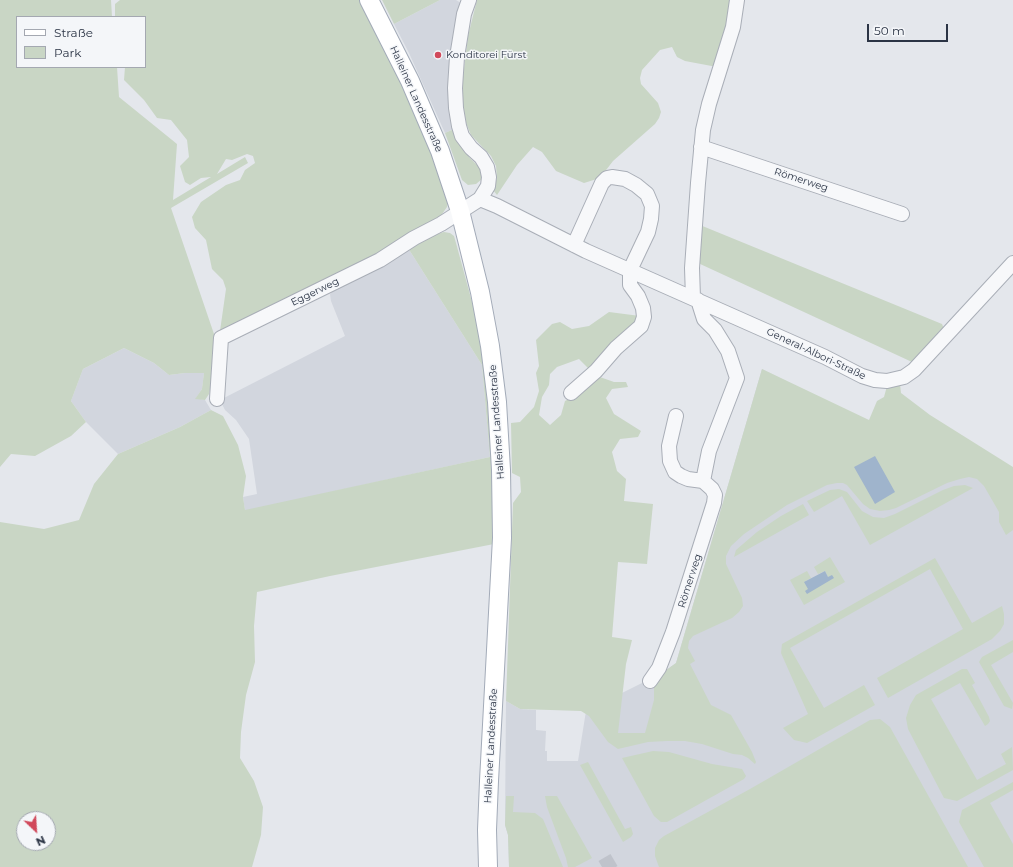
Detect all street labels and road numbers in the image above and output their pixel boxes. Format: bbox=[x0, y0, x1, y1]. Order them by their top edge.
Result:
street label: Halleiner Landesstraße bbox=[387, 44, 445, 154]
street label: Römerweg bbox=[773, 166, 829, 194]
street label: Eggerweg bbox=[289, 275, 341, 309]
street label: General-Albori-Straße bbox=[765, 326, 867, 382]
street label: Halleiner Landesstraße bbox=[487, 364, 507, 480]
street label: Römerweg bbox=[676, 553, 704, 609]
street label: Halleiner Landesstraße bbox=[482, 688, 500, 804]

